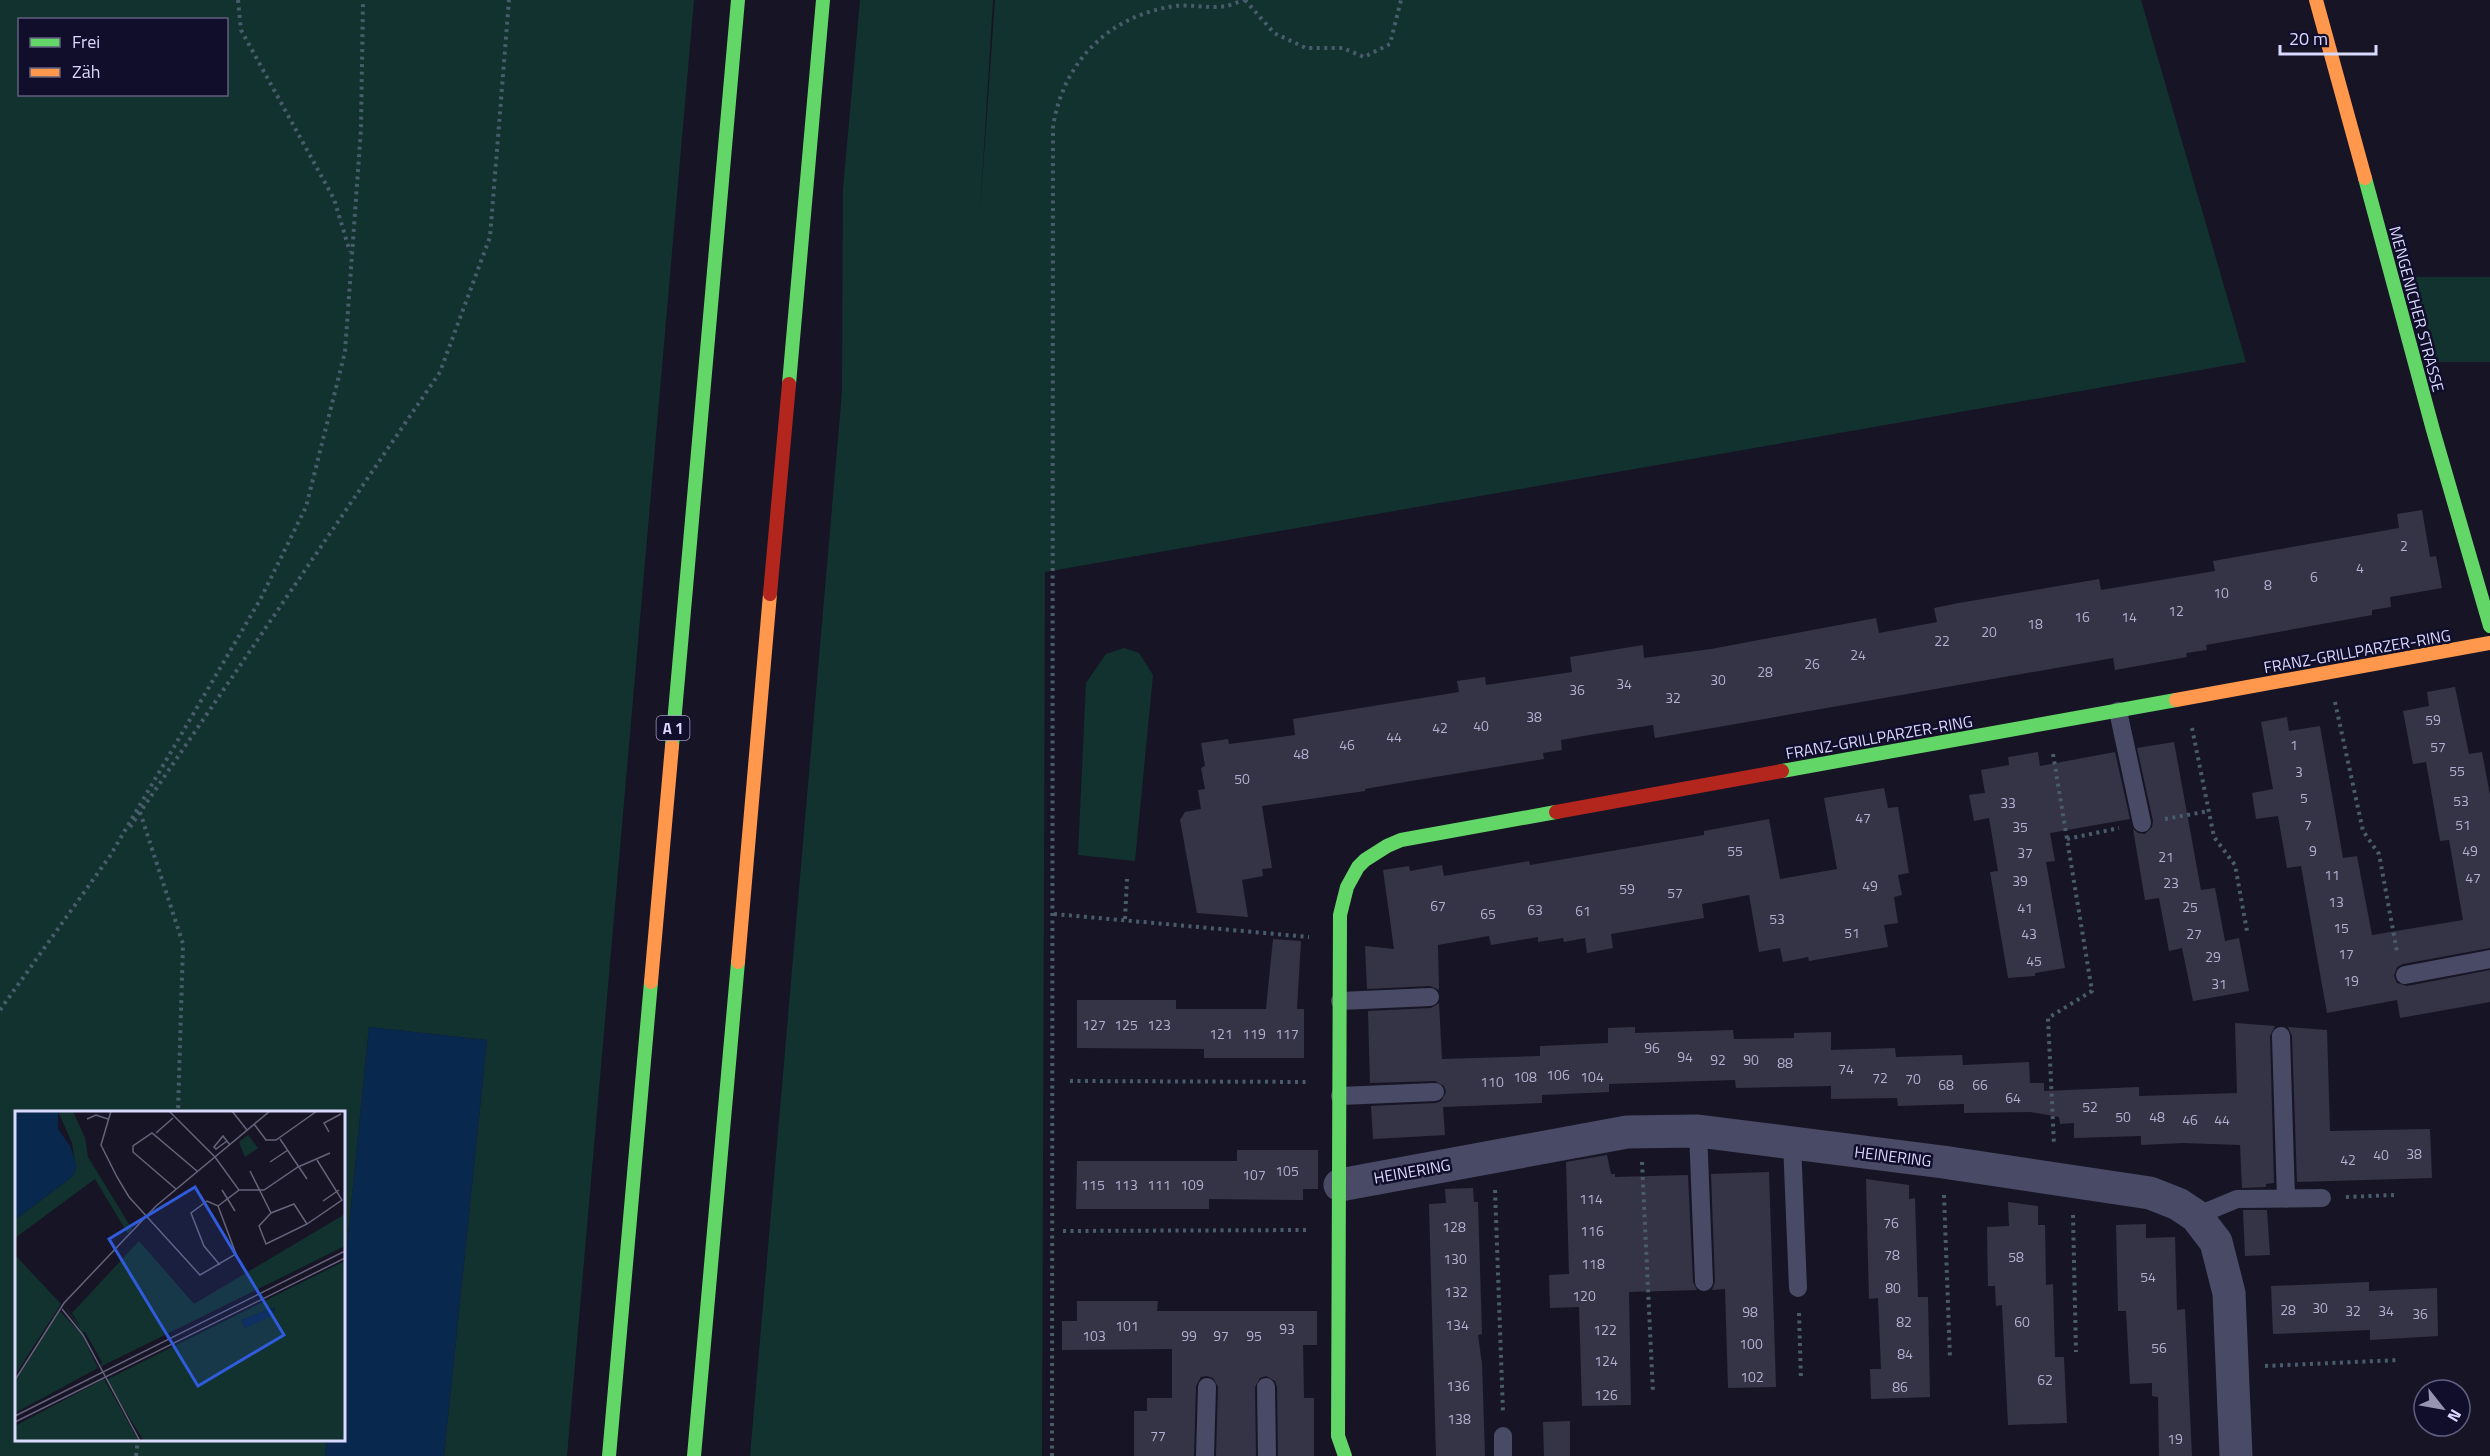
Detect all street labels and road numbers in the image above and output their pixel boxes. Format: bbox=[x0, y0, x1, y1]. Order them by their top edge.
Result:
street label: MENGENICHER STRASSE bbox=[2383, 223, 2451, 395]
street label: FRANZ-GRILLPARZER-RING bbox=[2262, 623, 2452, 679]
street label: FRANZ-GRILLPARZER-RING bbox=[1784, 709, 1974, 765]
road number: A 1 bbox=[656, 716, 690, 740]
street label: HEINERING bbox=[1853, 1139, 1933, 1173]
street label: HEINERING bbox=[1372, 1152, 1452, 1190]

